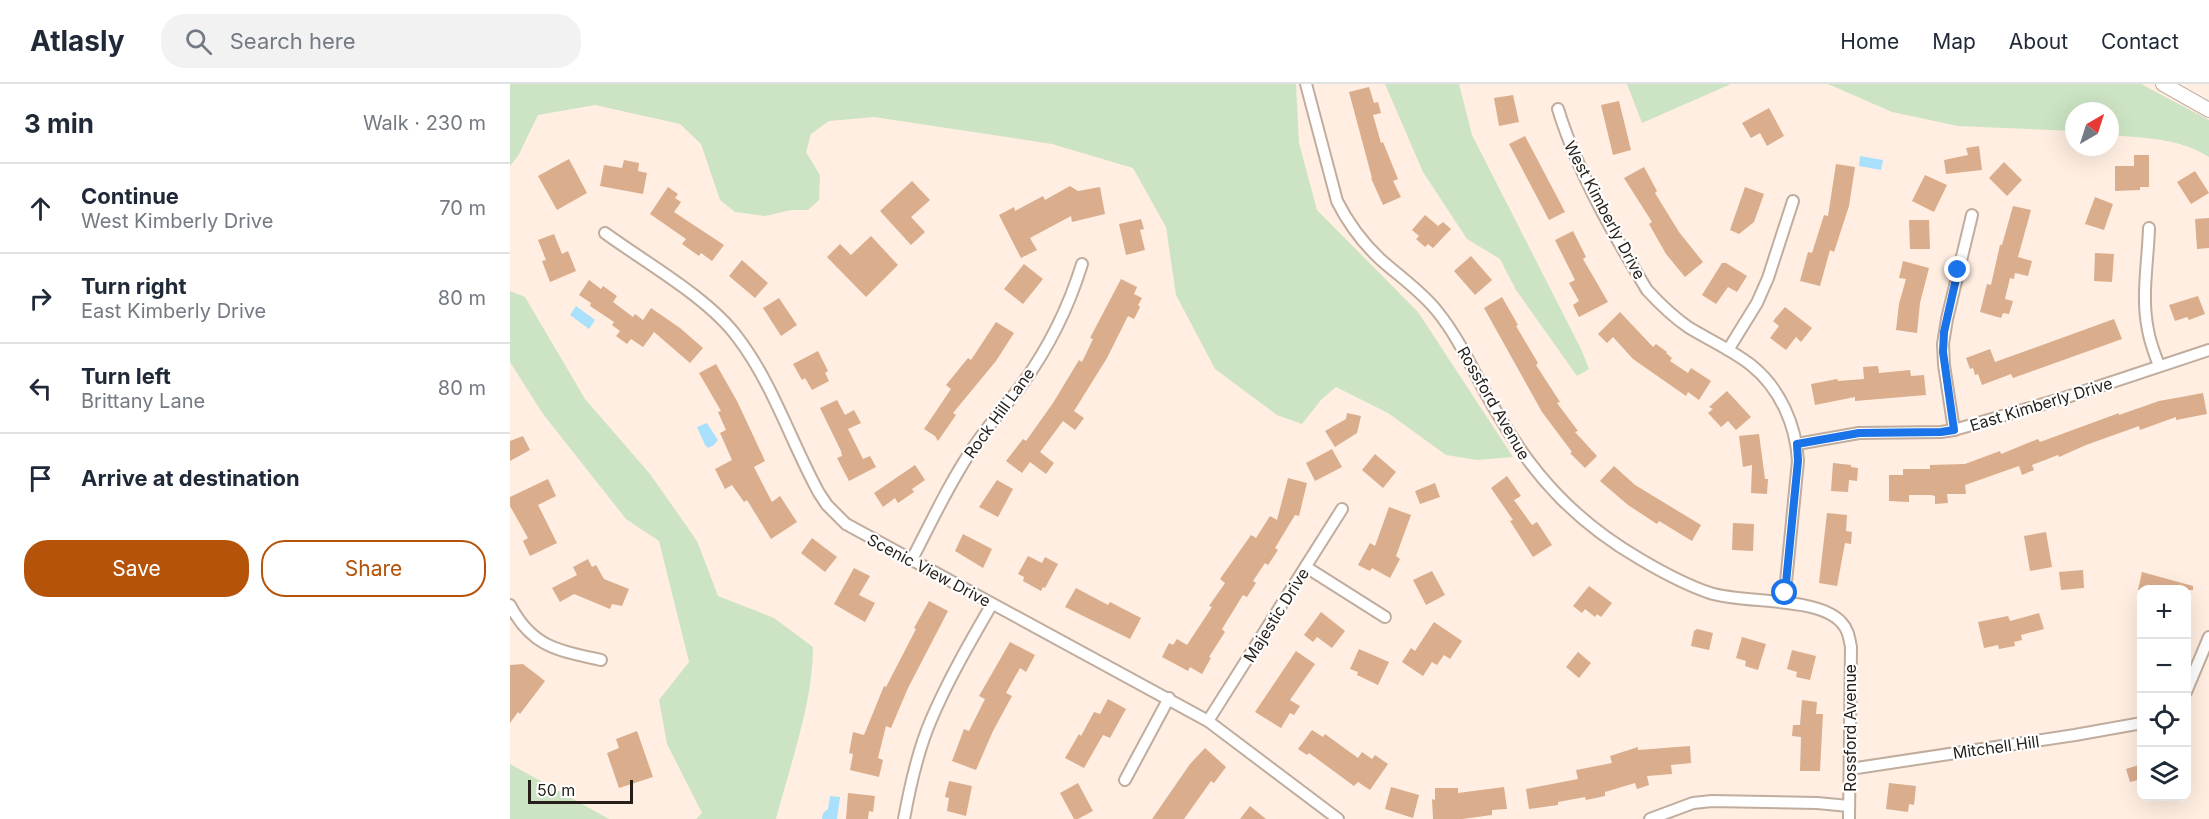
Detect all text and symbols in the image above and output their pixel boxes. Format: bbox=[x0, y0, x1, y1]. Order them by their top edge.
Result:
search box bbox=[161, 14, 581, 68]
text: Atlasly bbox=[30, 24, 125, 58]
icon: search bbox=[182, 25, 215, 58]
text: Search here bbox=[230, 28, 356, 54]
text: Home bbox=[1840, 29, 1899, 54]
text: Map bbox=[1932, 29, 1976, 54]
text: About bbox=[2009, 29, 2068, 54]
text: Contact bbox=[2101, 29, 2179, 54]
north arrow bbox=[2065, 102, 2119, 156]
text: 3 min bbox=[24, 108, 94, 139]
text: Walk · 230 m bbox=[363, 111, 486, 135]
street label: West Kimberly Drive bbox=[1560, 137, 1650, 283]
text: Continue bbox=[81, 183, 179, 209]
icon: ahead bbox=[24, 192, 57, 225]
text: 70 m bbox=[439, 196, 486, 220]
text: West Kimberly Drive bbox=[81, 209, 273, 233]
route end bbox=[1944, 256, 1970, 282]
text: Turn right bbox=[81, 273, 187, 299]
icon: right bbox=[24, 282, 57, 315]
text: 80 m bbox=[438, 286, 486, 310]
text: East Kimberly Drive bbox=[81, 299, 266, 323]
street label: Rossford Avenue bbox=[1453, 343, 1535, 463]
text: Turn left bbox=[81, 363, 171, 389]
street label: Rock Hill Lane bbox=[959, 364, 1039, 462]
icon: left bbox=[24, 372, 57, 405]
street label: East Kimberly Drive bbox=[1967, 373, 2115, 435]
text: 80 m bbox=[438, 376, 486, 400]
text: Brittany Lane bbox=[81, 389, 205, 413]
icon: arrive bbox=[24, 462, 57, 495]
text: Arrive at destination bbox=[81, 465, 300, 491]
street label: Scenic View Drive bbox=[864, 529, 994, 611]
button: Save bbox=[24, 540, 249, 597]
button: Share bbox=[261, 540, 486, 597]
street label: Majestic Drive bbox=[1239, 564, 1313, 666]
route start bbox=[1771, 579, 1797, 605]
map controls bbox=[2137, 585, 2191, 801]
button: + bbox=[2137, 585, 2191, 639]
button: − bbox=[2137, 639, 2191, 693]
street label: Rossford Avenue bbox=[1840, 664, 1860, 792]
button: locate bbox=[2137, 693, 2191, 747]
street label: Mitchell Hill bbox=[1951, 731, 2041, 763]
button: layers bbox=[2137, 747, 2191, 801]
scale bar bbox=[528, 777, 633, 804]
text: 50 m bbox=[537, 780, 575, 800]

